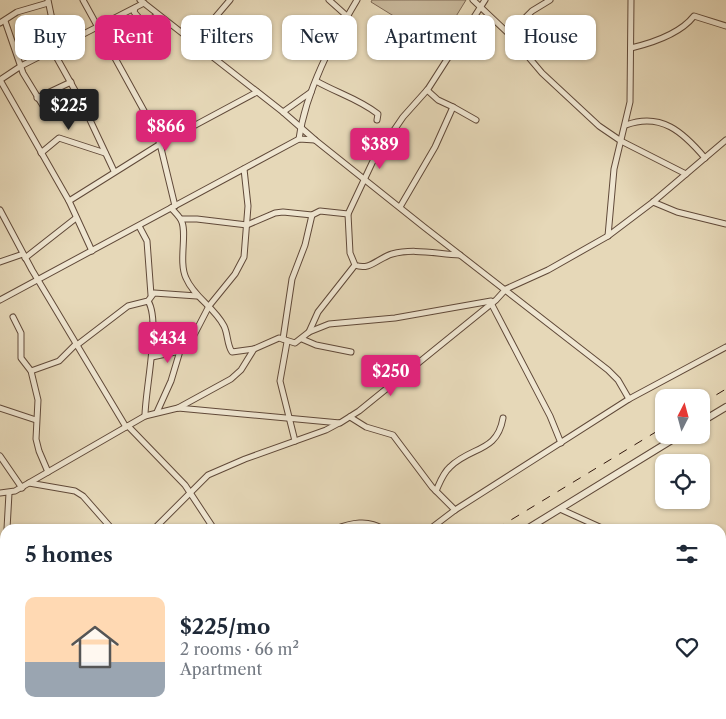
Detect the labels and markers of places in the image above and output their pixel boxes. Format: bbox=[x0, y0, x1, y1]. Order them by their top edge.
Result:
pin: $225 bbox=[39, 88, 99, 131]
pin: $866 bbox=[136, 110, 196, 152]
pin: $389 bbox=[350, 128, 410, 170]
pin: $434 bbox=[138, 322, 198, 364]
pin: $250 bbox=[361, 354, 421, 397]

